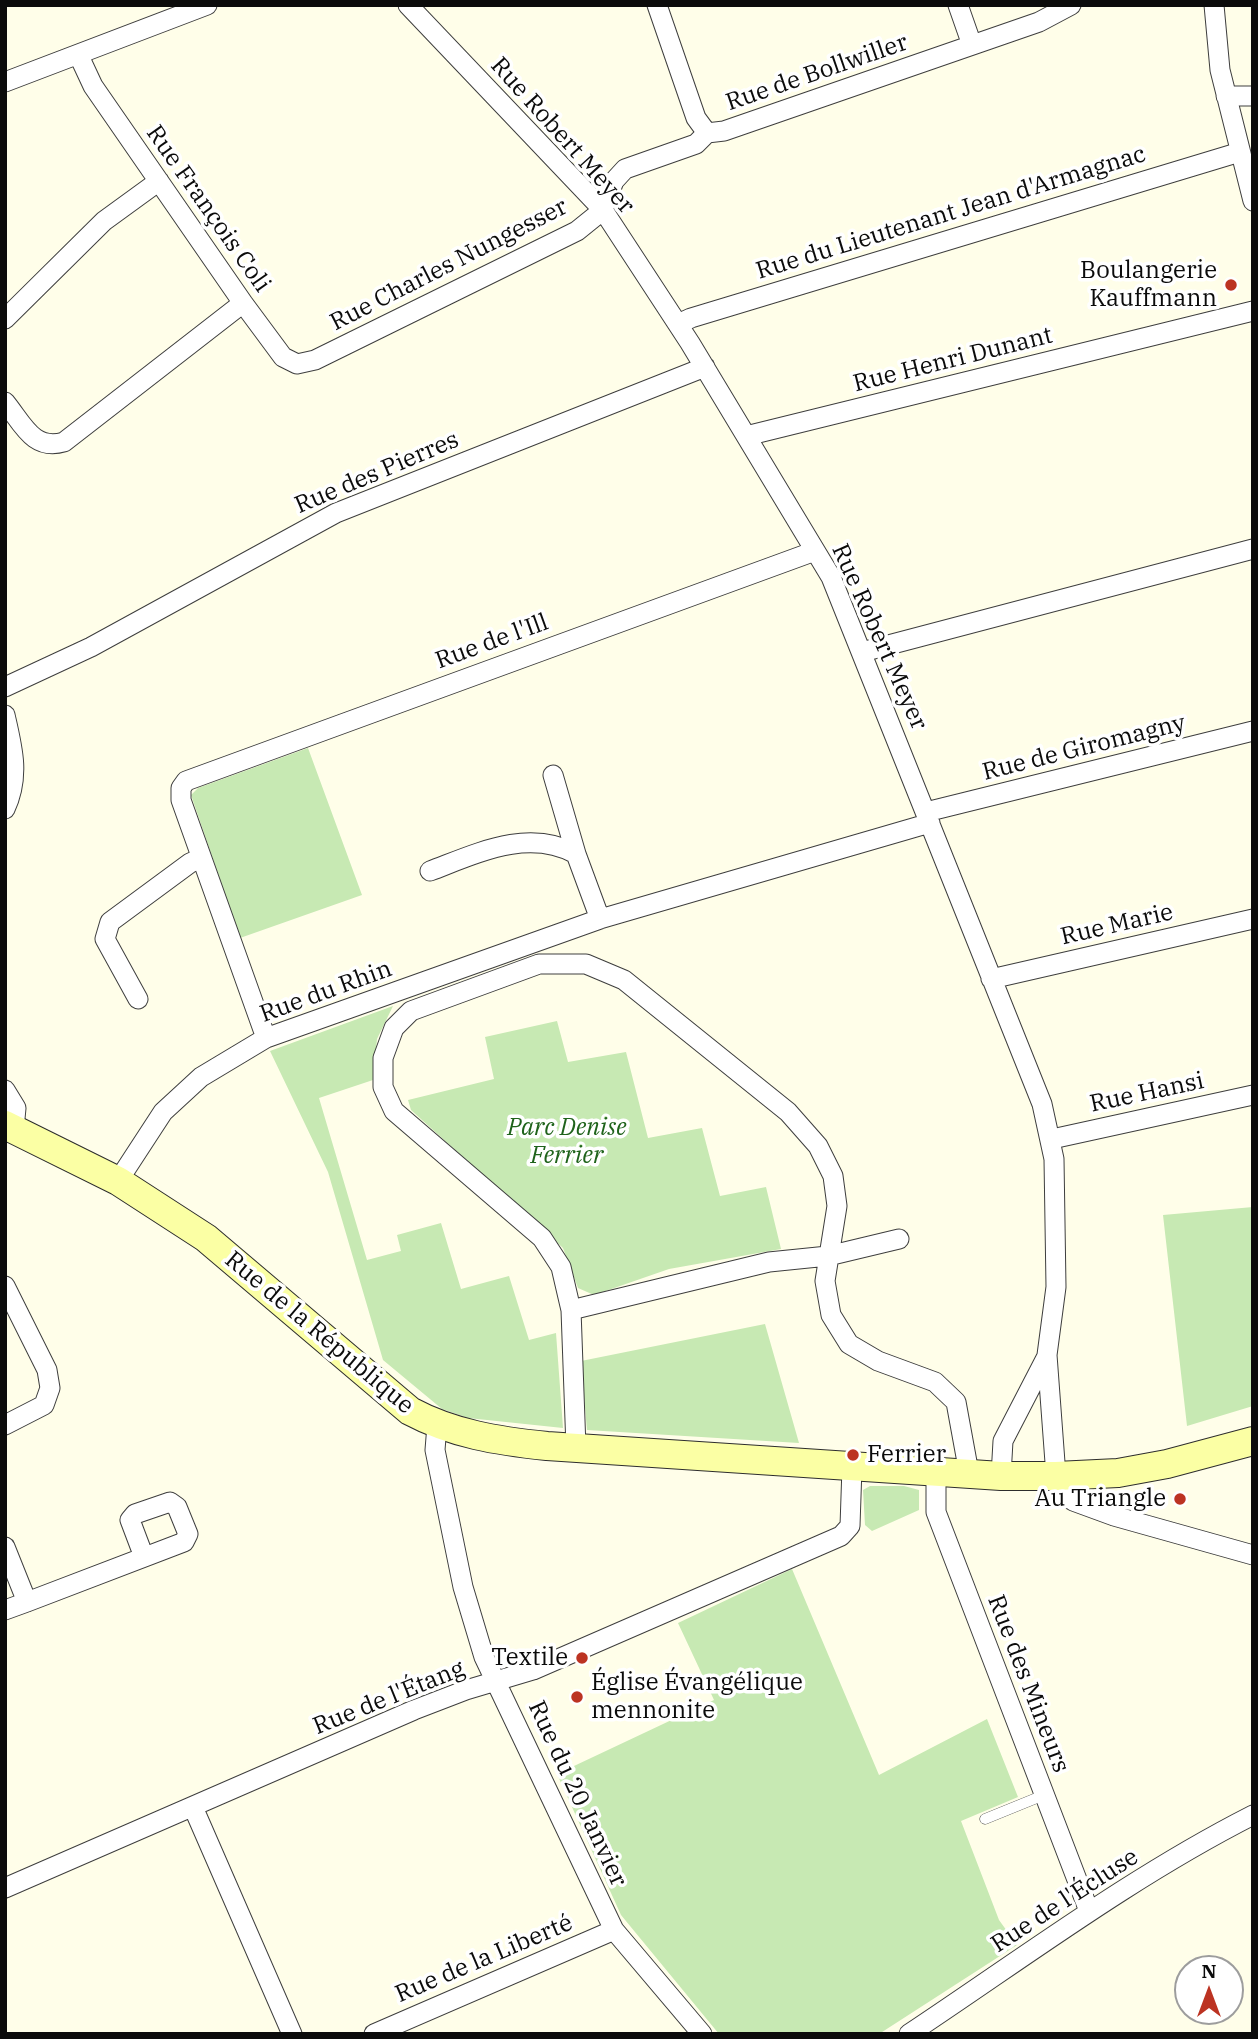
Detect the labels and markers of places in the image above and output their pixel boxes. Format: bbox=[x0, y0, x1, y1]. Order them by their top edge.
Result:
place label: Boulangerie Kauffmann bbox=[1080, 257, 1217, 313]
marker: Boulangerie Kauffmann bbox=[1223, 277, 1239, 293]
place label: Ferrier bbox=[867, 1441, 946, 1469]
marker: Ferrier bbox=[845, 1447, 861, 1463]
place label: Au Triangle bbox=[1035, 1485, 1166, 1513]
marker: Au Triangle bbox=[1172, 1491, 1188, 1507]
place label: Textile bbox=[491, 1644, 568, 1672]
marker: Textile bbox=[574, 1650, 590, 1666]
place label: Église Évangélique mennonite bbox=[591, 1669, 803, 1725]
marker: Église Évangélique mennonite bbox=[569, 1689, 585, 1705]

